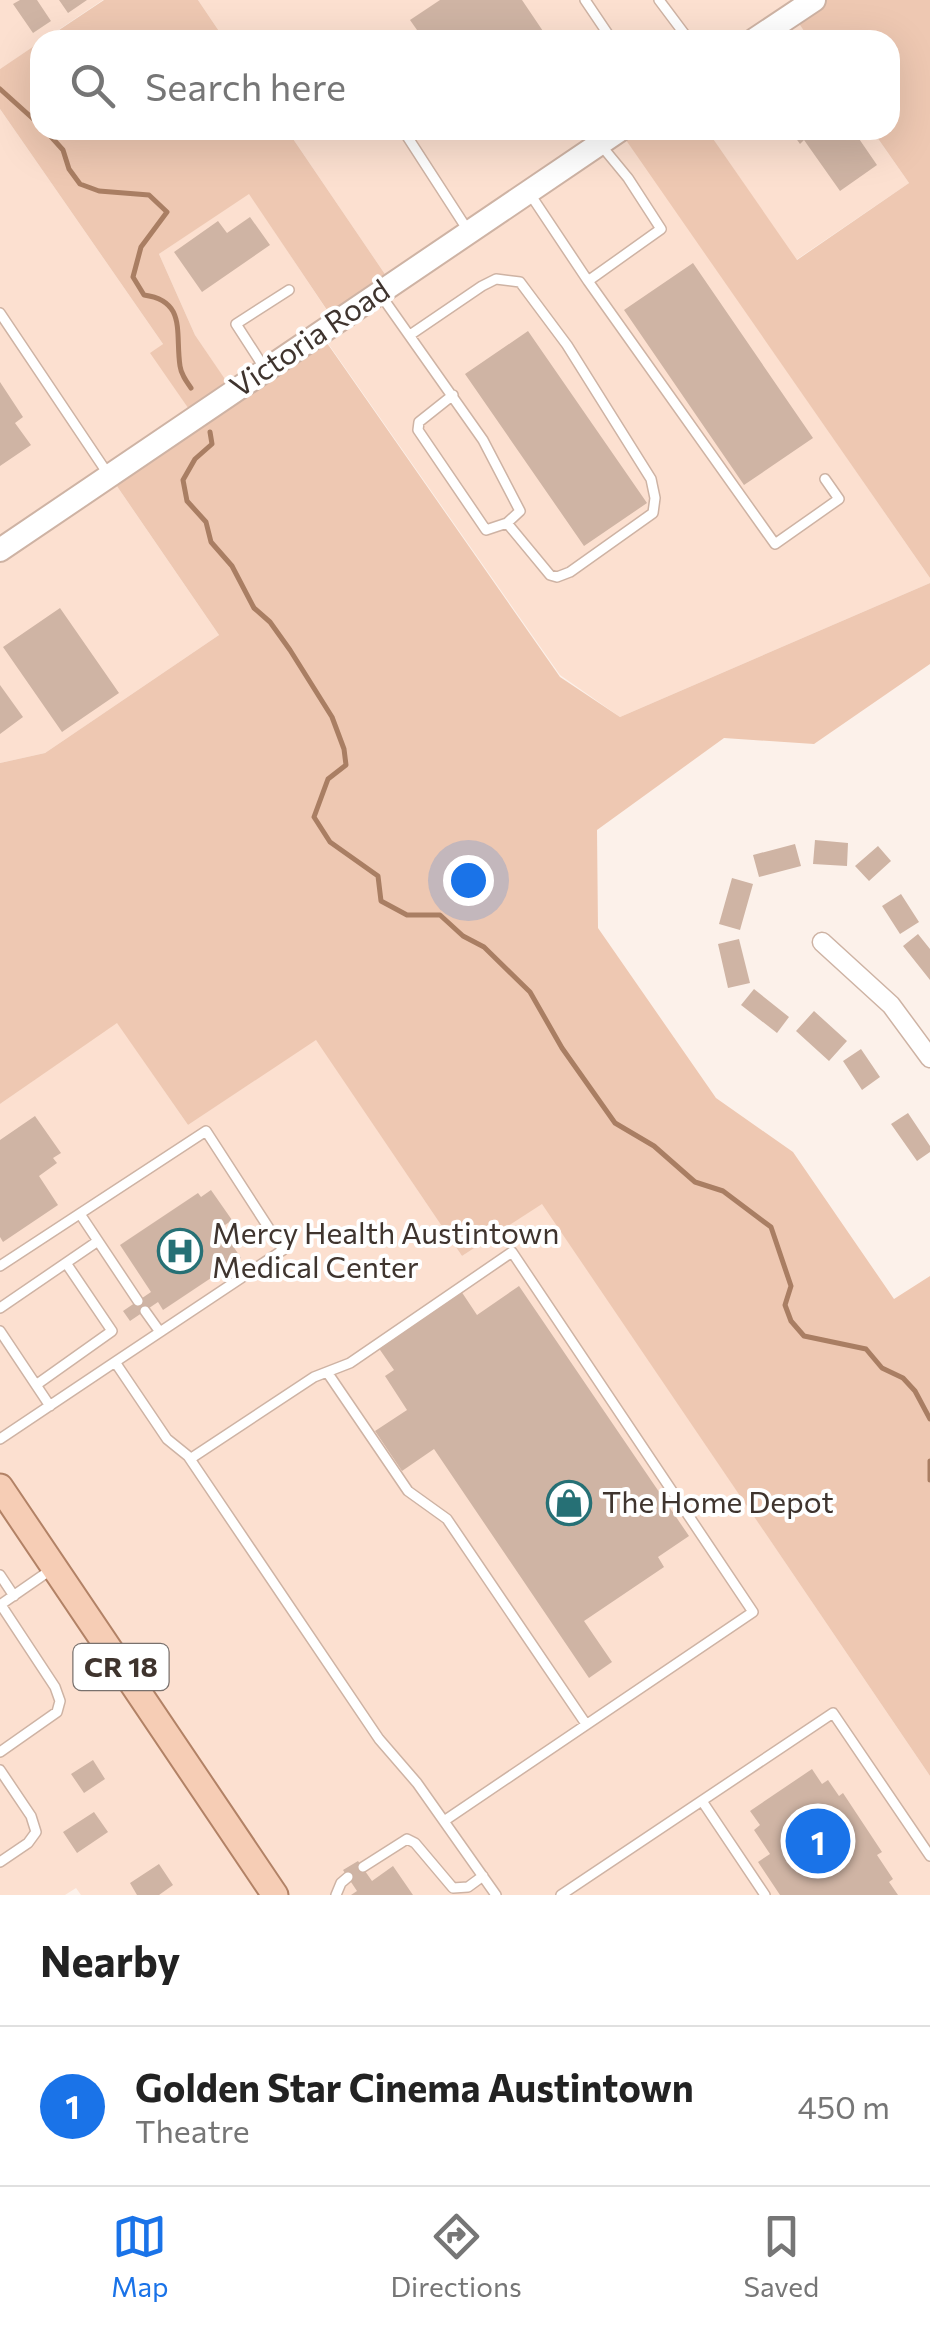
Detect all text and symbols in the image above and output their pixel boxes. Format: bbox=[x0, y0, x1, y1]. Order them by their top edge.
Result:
search box bbox=[30, 30, 900, 140]
icon: search bbox=[65, 58, 120, 113]
text: Search here bbox=[145, 62, 346, 109]
street label: Victoria Road bbox=[222, 270, 395, 404]
your location bbox=[443, 855, 494, 906]
place label: Mercy Health Austintown Medical Center bbox=[212, 1213, 560, 1284]
hospital icon: Mercy Health Austintown Medical Center bbox=[157, 1228, 203, 1274]
shop icon: The Home Depot bbox=[546, 1480, 592, 1526]
place label: The Home Depot bbox=[602, 1482, 834, 1519]
road number: CR 18 bbox=[74, 1644, 168, 1690]
pin: 1 bbox=[786, 1804, 850, 1878]
text: Nearby bbox=[40, 1934, 180, 1986]
text: Golden Star Cinema Austintown bbox=[135, 2063, 694, 2110]
text: 1 bbox=[65, 2086, 80, 2126]
text: 450 m bbox=[797, 2086, 890, 2126]
text: Theatre bbox=[135, 2110, 250, 2150]
tab: Map bbox=[111, 2209, 169, 2303]
tab: Directions bbox=[390, 2209, 522, 2303]
tab: Saved bbox=[744, 2209, 819, 2303]

